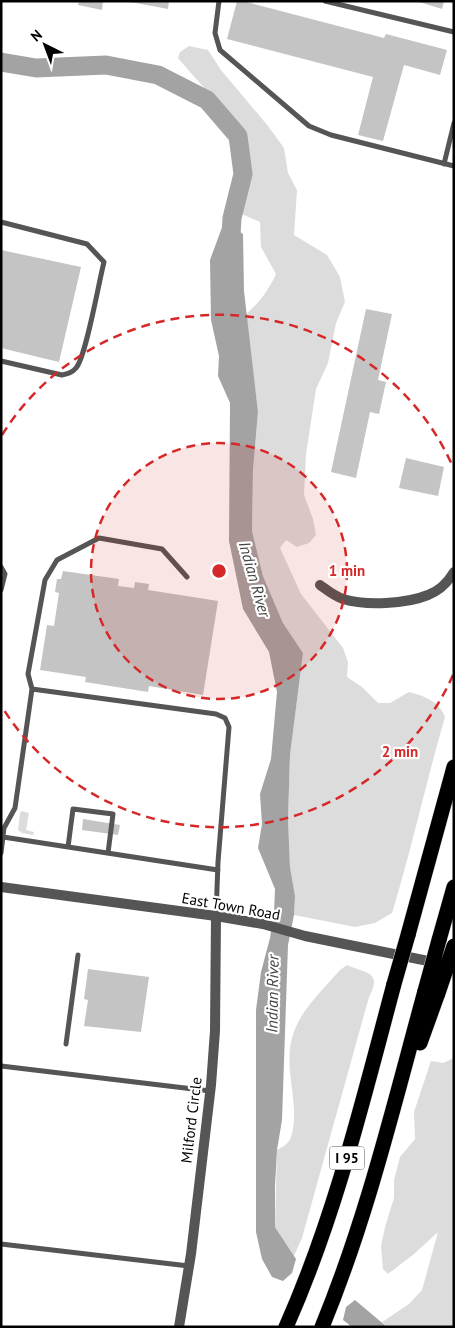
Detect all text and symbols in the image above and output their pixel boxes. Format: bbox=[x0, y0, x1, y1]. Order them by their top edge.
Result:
north arrow bbox=[20, 20, 70, 70]
text: N bbox=[27, 26, 46, 45]
water label: Indian River bbox=[235, 539, 276, 621]
text: 1 min bbox=[329, 561, 365, 580]
centre of rings bbox=[210, 562, 228, 580]
text: 2 min bbox=[382, 742, 418, 761]
street label: East Town Road bbox=[180, 888, 282, 924]
water label: Indian River bbox=[261, 953, 283, 1033]
street label: Milford Circle bbox=[176, 1076, 206, 1164]
road number: I 95 bbox=[330, 1146, 364, 1170]

